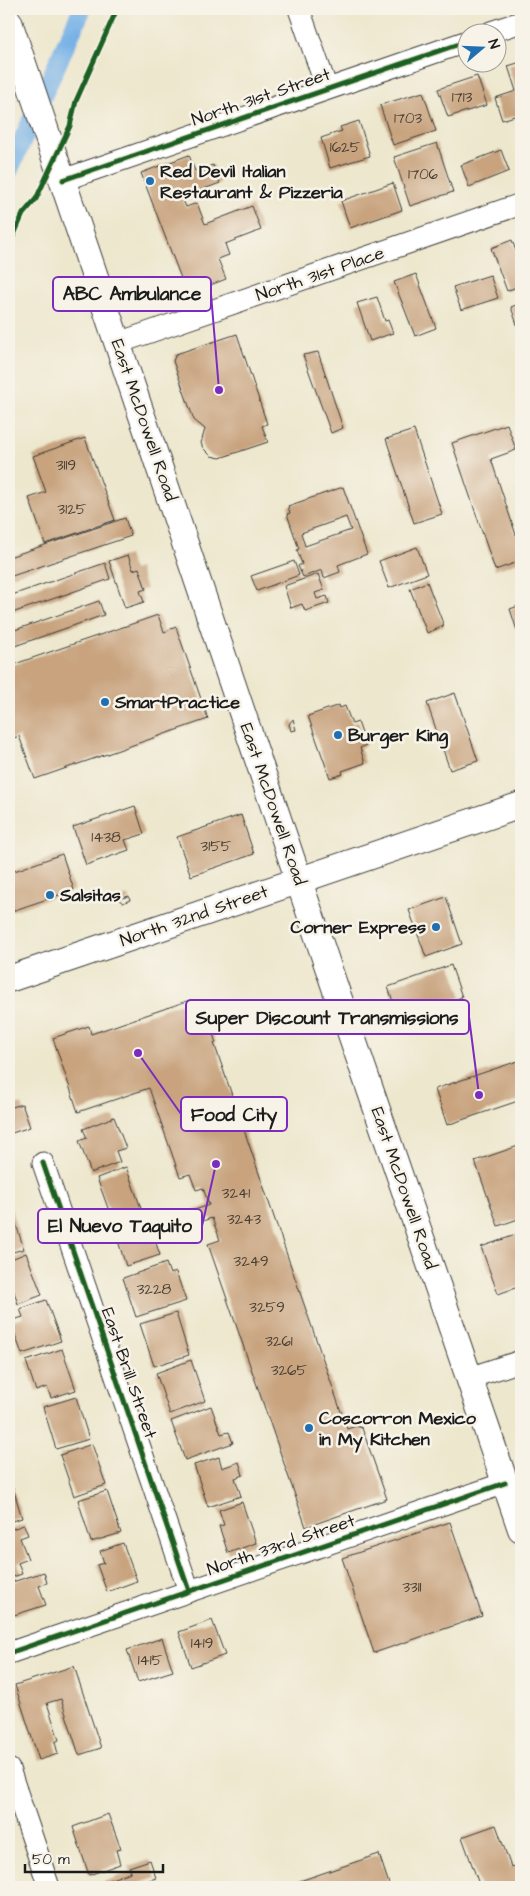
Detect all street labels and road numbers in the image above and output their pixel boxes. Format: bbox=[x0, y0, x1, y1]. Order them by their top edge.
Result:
street label: North 31st Street bbox=[188, 61, 334, 132]
street label: North 31st Place bbox=[252, 240, 388, 308]
street label: East McDowell Road bbox=[105, 336, 183, 504]
street label: East McDowell Road bbox=[234, 720, 312, 888]
street label: North 32nd Street bbox=[117, 879, 272, 953]
street label: East McDowell Road bbox=[365, 1104, 443, 1272]
street label: East Brill Street bbox=[95, 1304, 163, 1443]
street label: North 33rd Street bbox=[204, 1508, 359, 1582]

